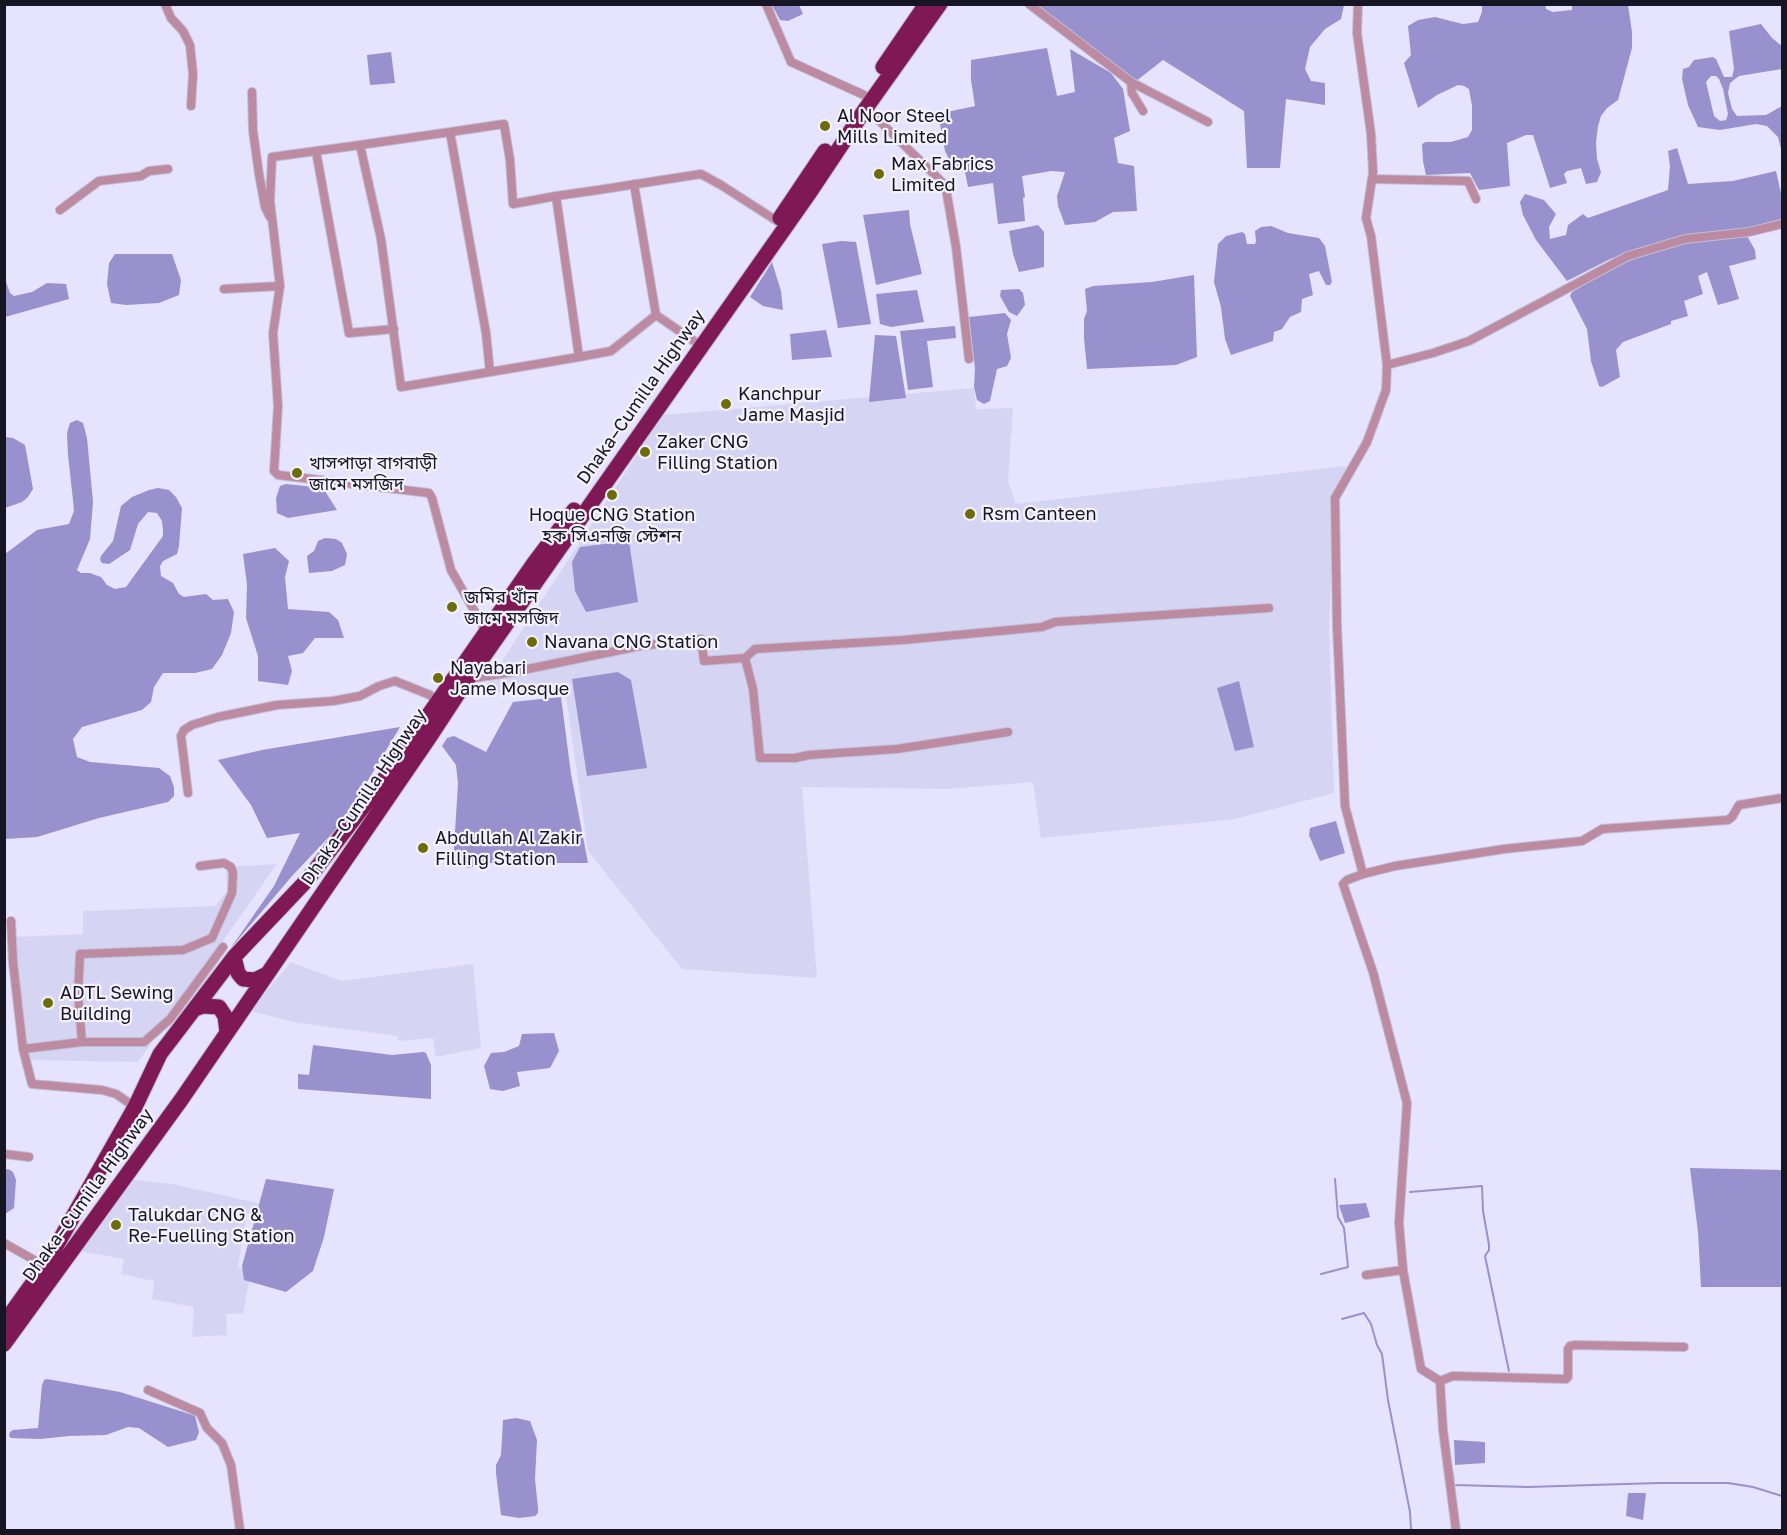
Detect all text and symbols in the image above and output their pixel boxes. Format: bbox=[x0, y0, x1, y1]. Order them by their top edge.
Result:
place label: Al Noor Steel Mills Limited bbox=[837, 105, 951, 148]
marker: Al Noor Steel Mills Limited bbox=[818, 119, 832, 133]
place label: Max Fabrics Limited bbox=[891, 153, 994, 195]
marker: Max Fabrics Limited bbox=[872, 167, 886, 181]
street label: Dhaka–Cumilla Highway bbox=[572, 306, 710, 488]
place label: Kanchpur Jame Masjid bbox=[738, 383, 845, 426]
marker: Kanchpur Jame Masjid bbox=[719, 397, 733, 411]
place label: Zaker CNG Filling Station bbox=[657, 431, 778, 474]
marker: Zaker CNG Filling Station bbox=[638, 445, 652, 459]
place label: খাসপাড়া বাগবাড়ী জামে মসজিদ bbox=[309, 452, 437, 494]
marker: খাসপাড়া বাগবাড়ী জামে মসজিদ bbox=[290, 466, 304, 480]
marker: Hoque CNG Station হক সিএনজি স্টেশন bbox=[605, 488, 619, 502]
place label: Rsm Canteen bbox=[982, 503, 1097, 525]
place label: Hoque CNG Station হক সিএনজি স্টেশন bbox=[529, 504, 695, 546]
marker: Rsm Canteen bbox=[963, 507, 977, 521]
place label: জমির খাঁন জামে মসজিদ bbox=[464, 586, 559, 628]
marker: জমির খাঁন জামে মসজিদ bbox=[445, 600, 459, 614]
place label: Navana CNG Station bbox=[544, 631, 718, 653]
marker: Navana CNG Station bbox=[525, 635, 539, 649]
place label: Nayabari Jame Mosque bbox=[450, 657, 569, 700]
marker: Nayabari Jame Mosque bbox=[431, 671, 445, 685]
street label: Dhaka–Cumilla Highway bbox=[297, 705, 431, 889]
place label: Abdullah Al Zakir Filling Station bbox=[435, 827, 582, 870]
marker: Abdullah Al Zakir Filling Station bbox=[416, 841, 430, 855]
place label: ADTL Sewing Building bbox=[60, 982, 174, 1024]
marker: ADTL Sewing Building bbox=[41, 996, 55, 1010]
street label: Dhaka–Cumilla Highway bbox=[18, 1104, 158, 1286]
place label: Talukdar CNG & Re-Fuelling Station bbox=[128, 1204, 295, 1246]
marker: Talukdar CNG & Re-Fuelling Station bbox=[109, 1218, 123, 1232]

